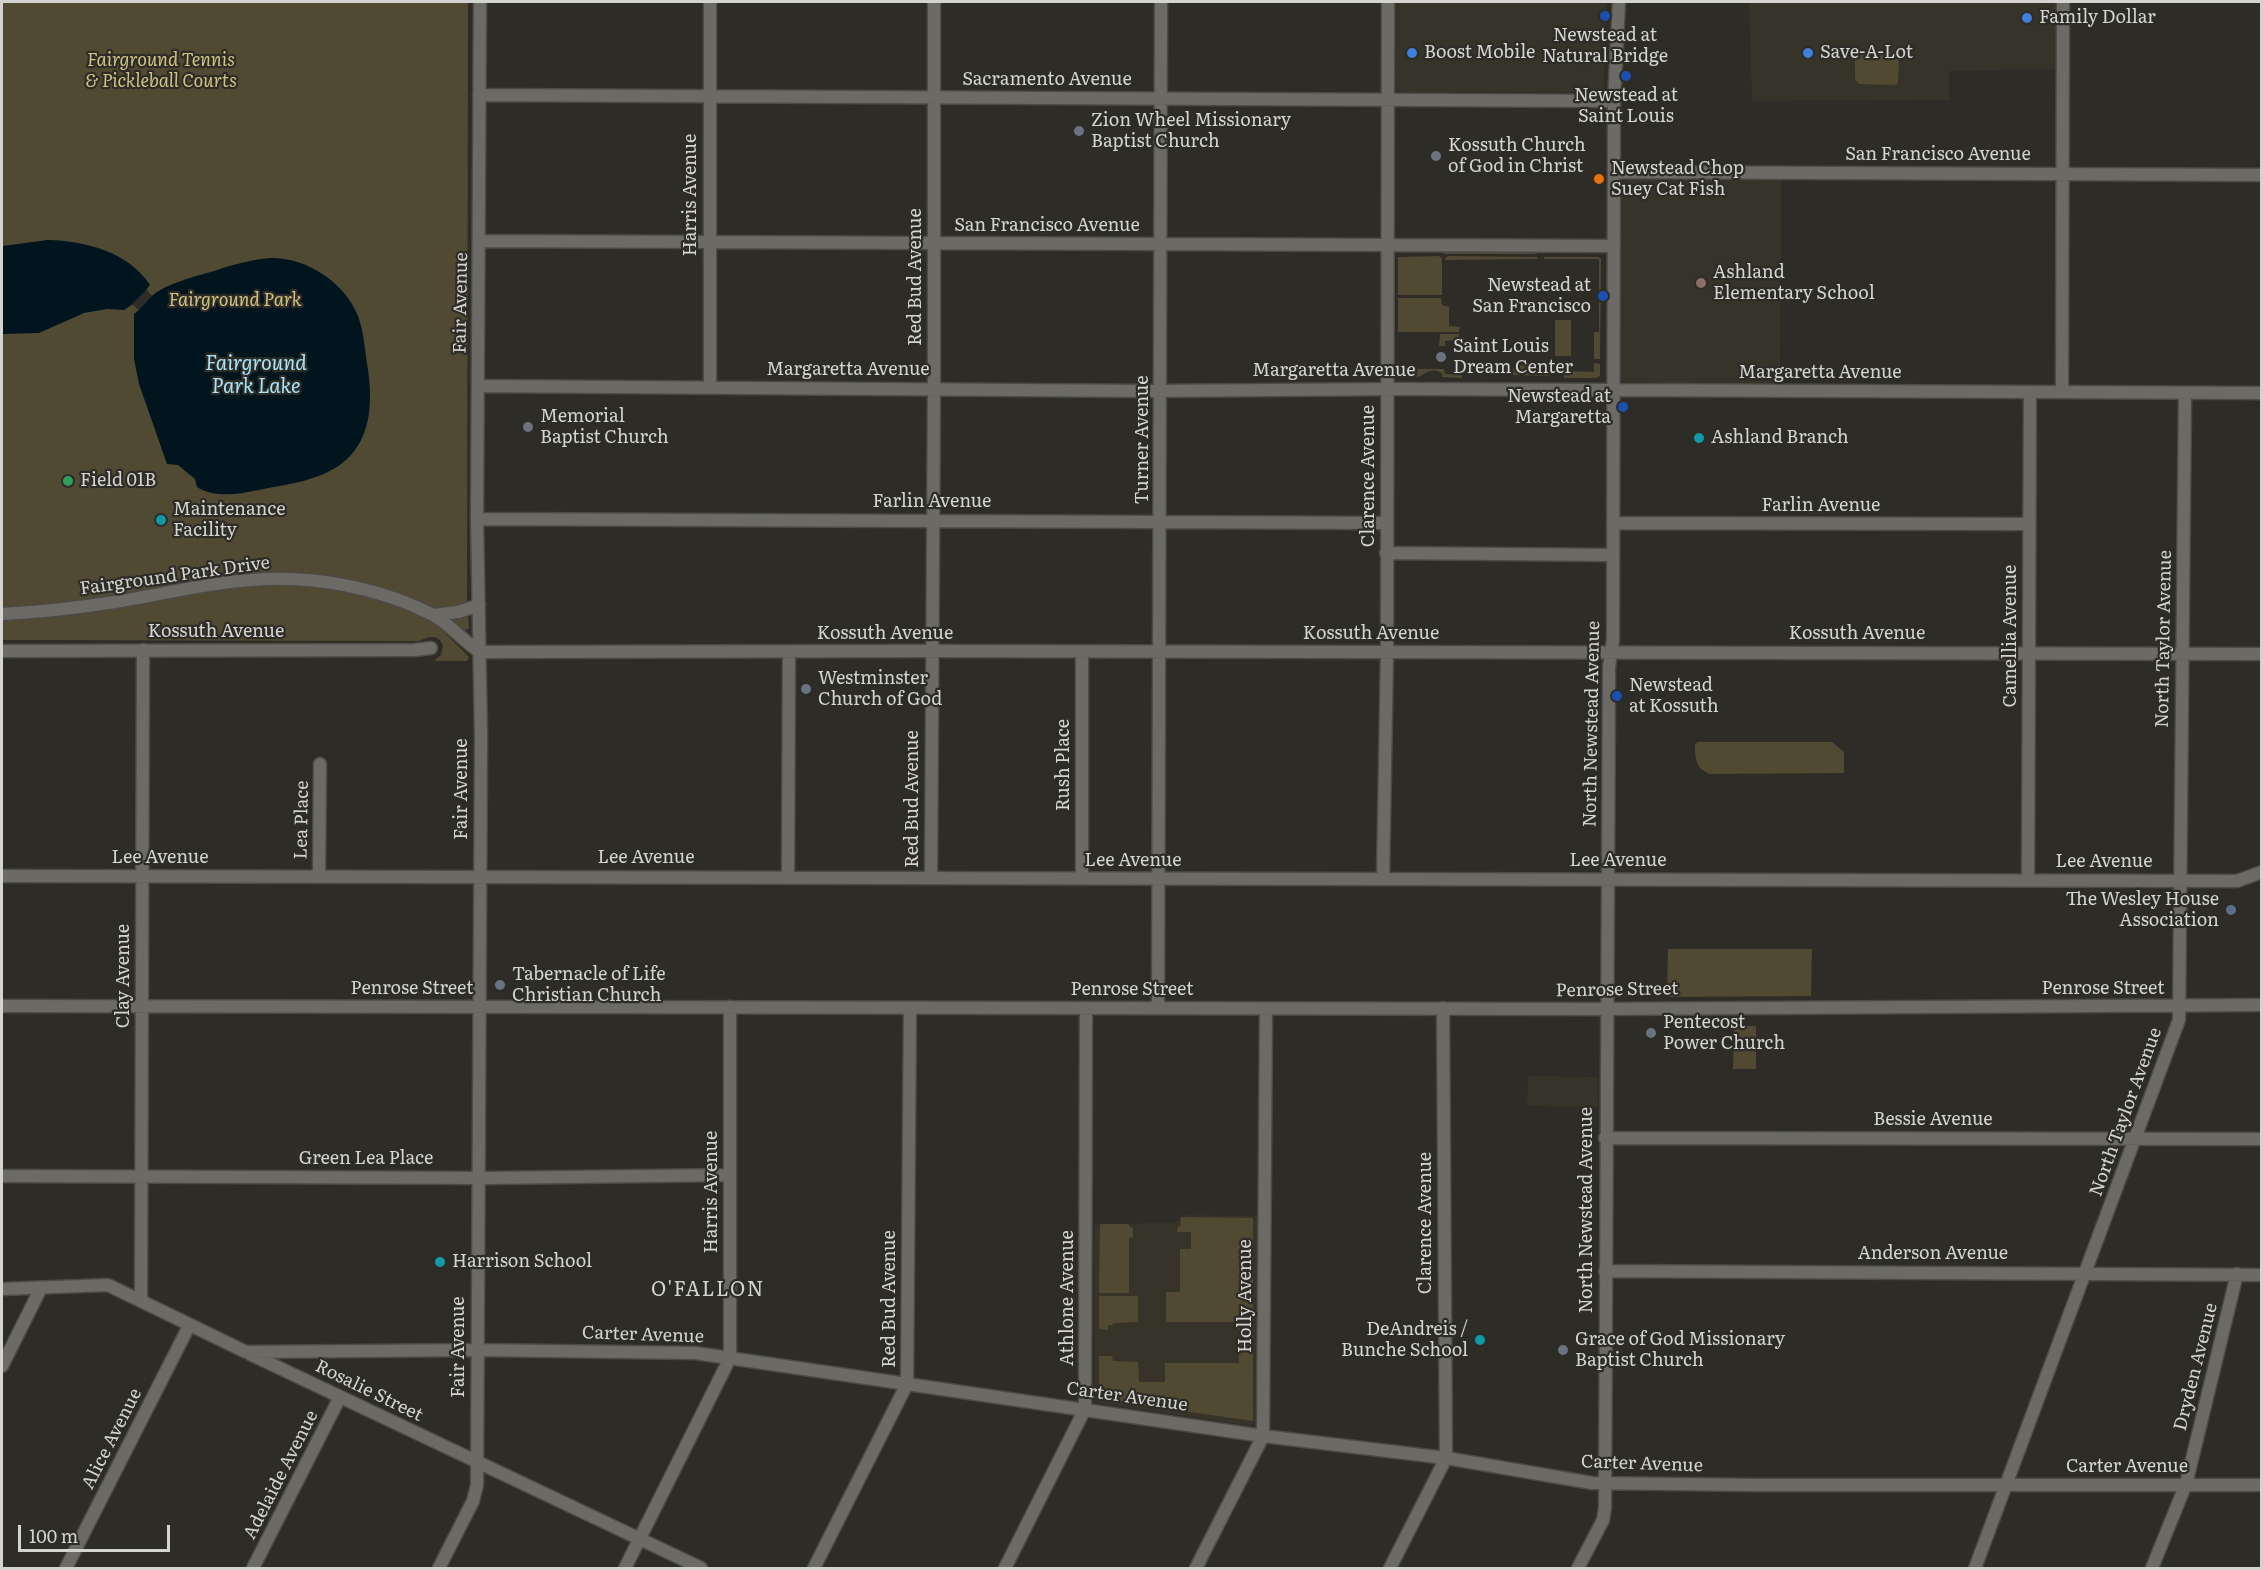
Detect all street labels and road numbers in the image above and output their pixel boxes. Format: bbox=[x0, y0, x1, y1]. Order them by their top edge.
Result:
street label: Sacramento Avenue bbox=[962, 69, 1132, 91]
street label: Harris Avenue bbox=[680, 134, 702, 256]
street label: San Francisco Avenue bbox=[1845, 144, 2031, 166]
street label: Red Bud Avenue bbox=[905, 208, 927, 346]
street label: San Francisco Avenue bbox=[954, 215, 1140, 237]
street label: Fair Avenue bbox=[449, 252, 473, 354]
street label: Margaretta Avenue bbox=[766, 359, 930, 381]
street label: Margaretta Avenue bbox=[1252, 360, 1416, 382]
street label: Margaretta Avenue bbox=[1738, 362, 1902, 384]
street label: Turner Avenue bbox=[1132, 375, 1154, 505]
street label: Clarence Avenue bbox=[1358, 405, 1380, 547]
street label: Farlin Avenue bbox=[873, 491, 991, 513]
street label: Farlin Avenue bbox=[1762, 495, 1880, 517]
street label: North Taylor Avenue bbox=[2152, 550, 2176, 728]
street label: Fairground Park Drive bbox=[79, 552, 271, 600]
street label: Camellia Avenue bbox=[2000, 565, 2022, 707]
street label: Kossuth Avenue bbox=[148, 621, 284, 643]
street label: North Newstead Avenue bbox=[1579, 621, 1605, 827]
street label: Kossuth Avenue bbox=[817, 623, 953, 645]
street label: Kossuth Avenue bbox=[1303, 623, 1439, 645]
street label: Kossuth Avenue bbox=[1789, 623, 1925, 645]
street label: Rush Place bbox=[1053, 719, 1075, 811]
street label: Red Bud Avenue bbox=[902, 730, 924, 868]
street label: Fair Avenue bbox=[451, 738, 473, 840]
street label: Lea Place bbox=[291, 780, 313, 860]
street label: Lee Avenue bbox=[112, 847, 208, 869]
street label: Lee Avenue bbox=[598, 847, 694, 869]
street label: Lee Avenue bbox=[1085, 850, 1181, 872]
street label: Lee Avenue bbox=[1570, 850, 1666, 872]
street label: Lee Avenue bbox=[2056, 851, 2152, 873]
street label: Clay Avenue bbox=[113, 924, 135, 1028]
street label: Penrose Street bbox=[351, 978, 473, 1000]
street label: Penrose Street bbox=[1555, 978, 1679, 1002]
street label: Penrose Street bbox=[2042, 978, 2164, 1000]
street label: Penrose Street bbox=[1071, 979, 1193, 1001]
street label: North Taylor Avenue bbox=[2085, 1025, 2167, 1199]
street label: North Newstead Avenue bbox=[1576, 1107, 1598, 1313]
street label: Bessie Avenue bbox=[1873, 1109, 1993, 1131]
street label: Harris Avenue bbox=[701, 1131, 723, 1253]
street label: Green Lea Place bbox=[299, 1148, 433, 1170]
street label: Clarence Avenue bbox=[1415, 1152, 1437, 1294]
street label: Red Bud Avenue bbox=[879, 1230, 901, 1368]
street label: Athlone Avenue bbox=[1057, 1230, 1079, 1366]
street label: Holly Avenue bbox=[1235, 1239, 1257, 1353]
street label: Anderson Avenue bbox=[1858, 1243, 2008, 1265]
street label: Fair Avenue bbox=[448, 1296, 470, 1398]
street label: Dryden Avenue bbox=[2170, 1301, 2222, 1433]
street label: Carter Avenue bbox=[582, 1322, 704, 1348]
street label: Rosalie Street bbox=[312, 1356, 426, 1426]
street label: Carter Avenue bbox=[1065, 1378, 1189, 1416]
street label: Alice Avenue bbox=[77, 1385, 147, 1493]
street label: Adelaide Avenue bbox=[239, 1407, 323, 1543]
street label: Carter Avenue bbox=[1581, 1451, 1703, 1477]
street label: Carter Avenue bbox=[2066, 1456, 2188, 1478]

